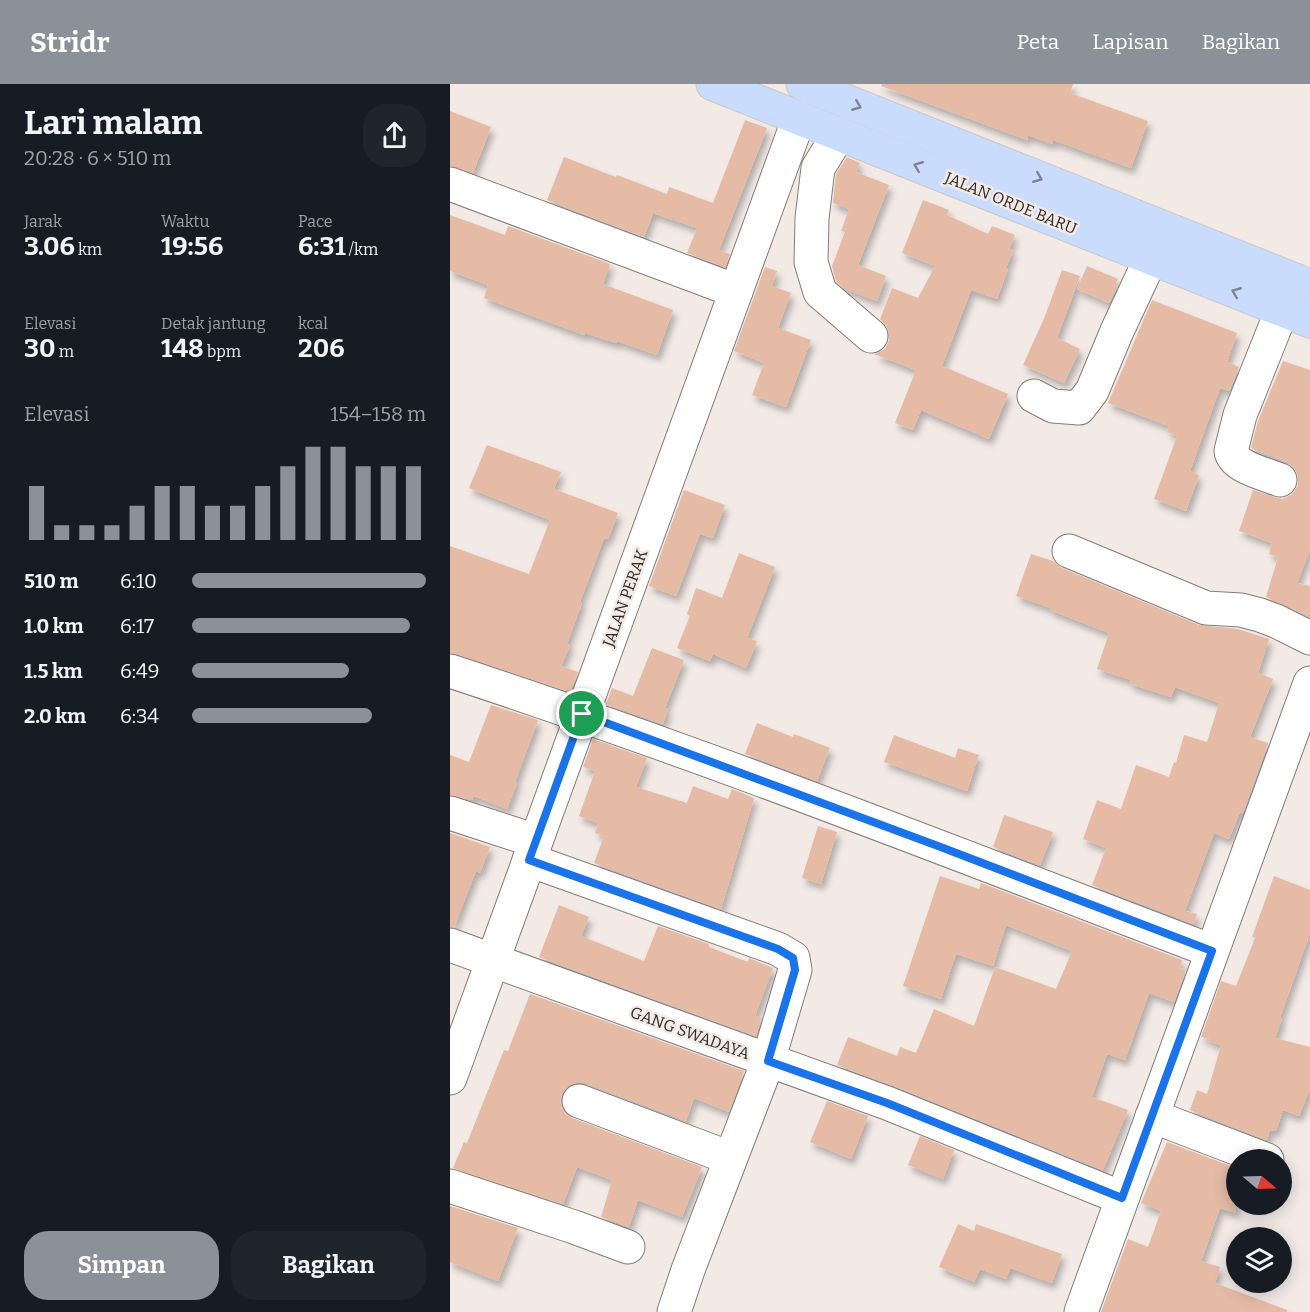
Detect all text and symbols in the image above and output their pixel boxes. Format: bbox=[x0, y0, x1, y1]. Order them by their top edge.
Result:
text: Stridr bbox=[30, 26, 110, 59]
text: Peta bbox=[1017, 29, 1059, 55]
text: Lapisan bbox=[1092, 29, 1169, 55]
text: Bagikan bbox=[1202, 29, 1280, 55]
one-way arrow bbox=[851, 98, 862, 111]
text: Lari malam bbox=[24, 103, 202, 143]
button: share bbox=[363, 104, 426, 167]
text: 20:28 · 6 × 510 m bbox=[24, 146, 171, 170]
one-way arrow bbox=[914, 160, 924, 173]
street label: JALAN ORDE BARU bbox=[941, 168, 1080, 238]
one-way arrow bbox=[1033, 170, 1043, 183]
text: Jarak bbox=[24, 212, 62, 231]
text: Waktu bbox=[161, 212, 209, 231]
text: Pace bbox=[298, 212, 333, 231]
text: 3.06 bbox=[24, 231, 75, 262]
text: 19:56 bbox=[161, 231, 223, 262]
text: 6:31 bbox=[298, 231, 346, 262]
text: km bbox=[75, 240, 102, 259]
text: /km bbox=[346, 240, 378, 259]
one-way arrow bbox=[1231, 287, 1242, 299]
text: Elevasi bbox=[24, 314, 76, 333]
text: Detak jantung bbox=[161, 314, 266, 333]
text: kcal bbox=[298, 314, 328, 333]
text: 30 bbox=[24, 333, 56, 364]
text: 148 bbox=[161, 333, 204, 364]
text: 206 bbox=[298, 333, 345, 364]
text: m bbox=[56, 342, 74, 361]
text: bpm bbox=[204, 342, 241, 361]
text: Elevasi bbox=[24, 402, 89, 426]
text: 154–158 m bbox=[330, 402, 426, 426]
street label: JALAN PERAK bbox=[598, 546, 652, 650]
text: 510 m bbox=[24, 569, 79, 593]
text: 6:10 bbox=[120, 569, 157, 593]
text: 1.0 km bbox=[24, 614, 84, 638]
text: 6:17 bbox=[120, 614, 154, 638]
text: 1.5 km bbox=[24, 659, 83, 683]
text: 6:49 bbox=[120, 659, 159, 683]
pin bbox=[556, 688, 607, 739]
icon: arrive bbox=[565, 697, 598, 730]
text: 2.0 km bbox=[24, 704, 86, 728]
text: 6:34 bbox=[120, 704, 159, 728]
street label: GANG SWADAYA bbox=[628, 1003, 753, 1064]
north arrow bbox=[1226, 1149, 1292, 1215]
map controls bbox=[1226, 1149, 1292, 1293]
button: layers bbox=[1226, 1227, 1292, 1293]
button: Simpan bbox=[24, 1231, 219, 1300]
button: Bagikan bbox=[231, 1231, 426, 1300]

